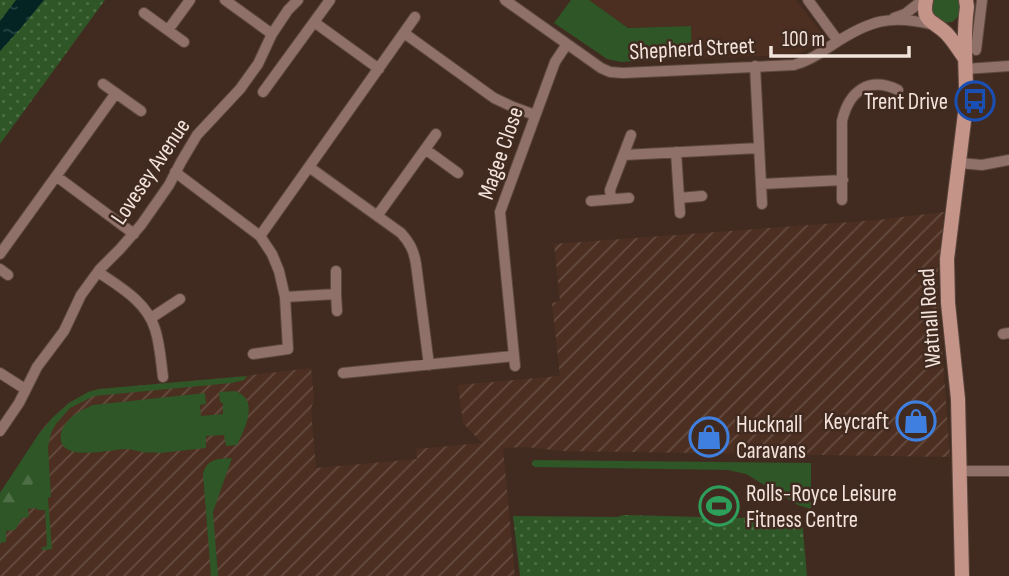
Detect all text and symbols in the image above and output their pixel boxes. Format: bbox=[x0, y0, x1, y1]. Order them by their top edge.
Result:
scale bar bbox=[771, 14, 909, 58]
text: 100 m bbox=[782, 27, 825, 52]
street label: Shepherd Street bbox=[629, 32, 755, 66]
bus stop icon: Trent Drive bbox=[954, 80, 996, 122]
place label: Trent Drive bbox=[864, 88, 948, 116]
street label: Magee Close bbox=[472, 103, 530, 203]
street label: Lovesey Avenue bbox=[105, 113, 196, 230]
street label: Watnall Road bbox=[913, 267, 947, 369]
shop icon: Keycraft bbox=[895, 400, 937, 442]
place label: Keycraft bbox=[823, 408, 889, 436]
place label: Hucknall Caravans bbox=[736, 411, 806, 465]
shop icon: Hucknall Caravans bbox=[688, 416, 730, 458]
place label: Rolls-Royce Leisure Fitness Centre bbox=[746, 480, 897, 534]
sports icon: Rolls-Royce Leisure Fitness Centre bbox=[698, 485, 740, 527]

